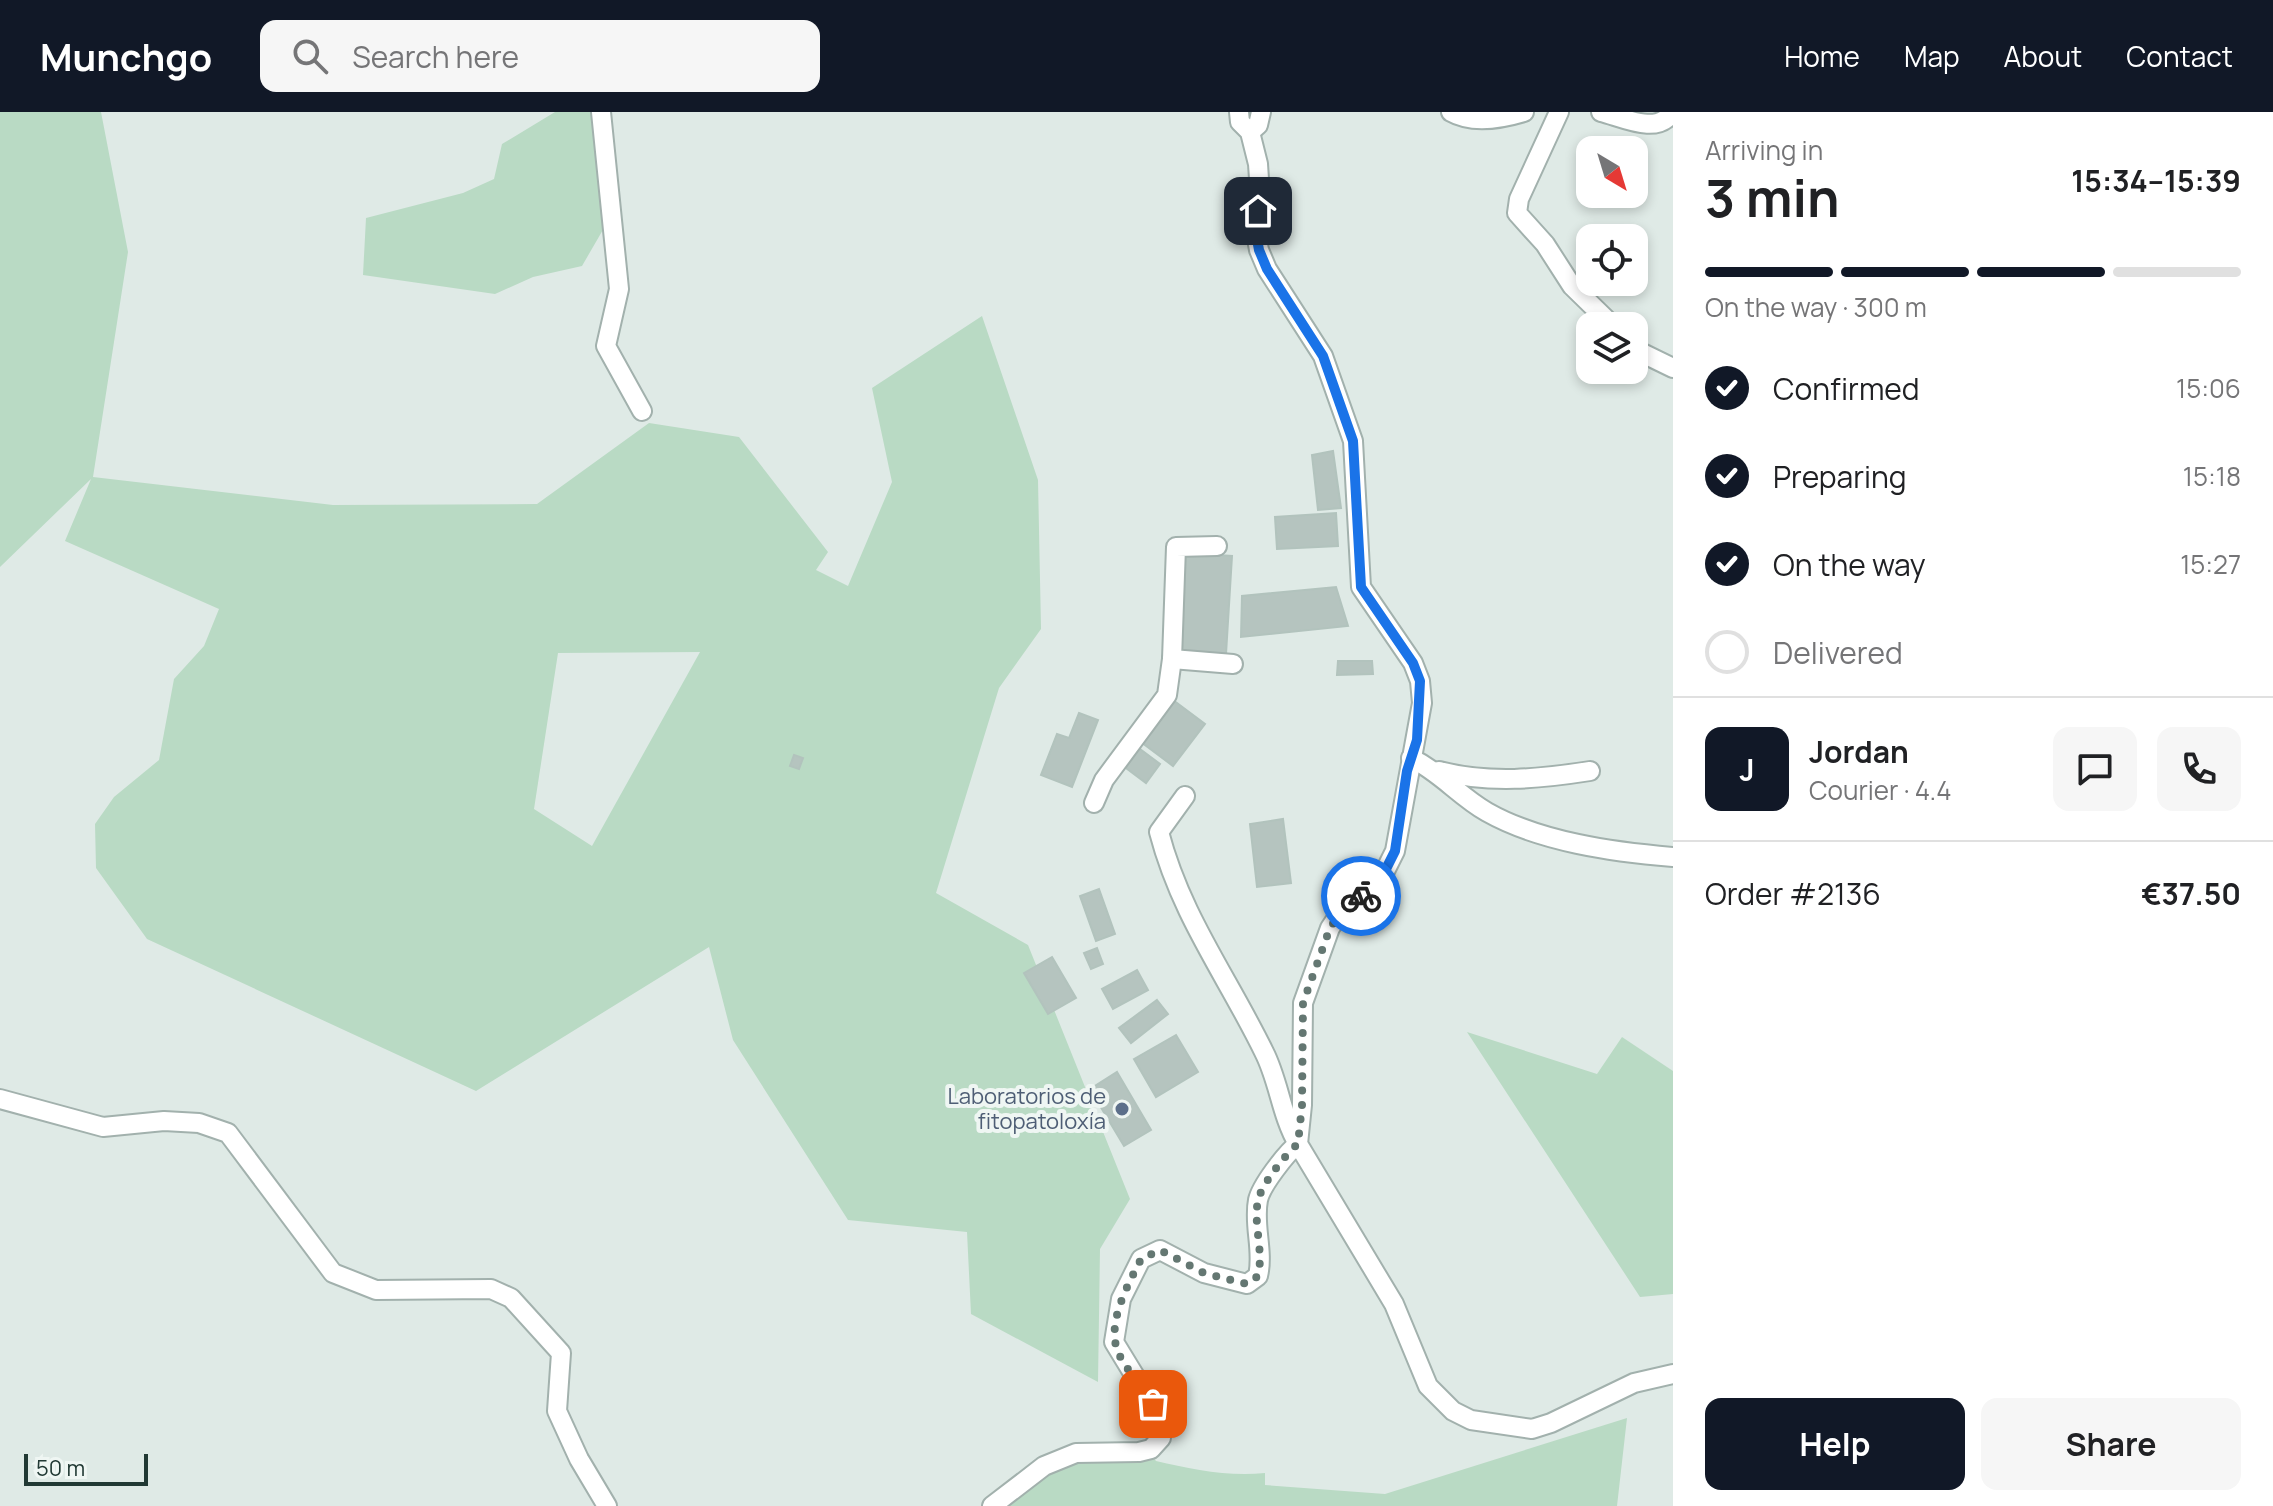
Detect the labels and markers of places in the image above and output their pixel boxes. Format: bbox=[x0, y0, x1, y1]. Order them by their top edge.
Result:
pin bbox=[1224, 177, 1292, 245]
place label: Laboratorios de fitopatoloxía bbox=[948, 1081, 1106, 1136]
marker: Laboratorios de fitopatoloxía bbox=[1113, 1100, 1131, 1118]
pin bbox=[1119, 1370, 1187, 1438]

